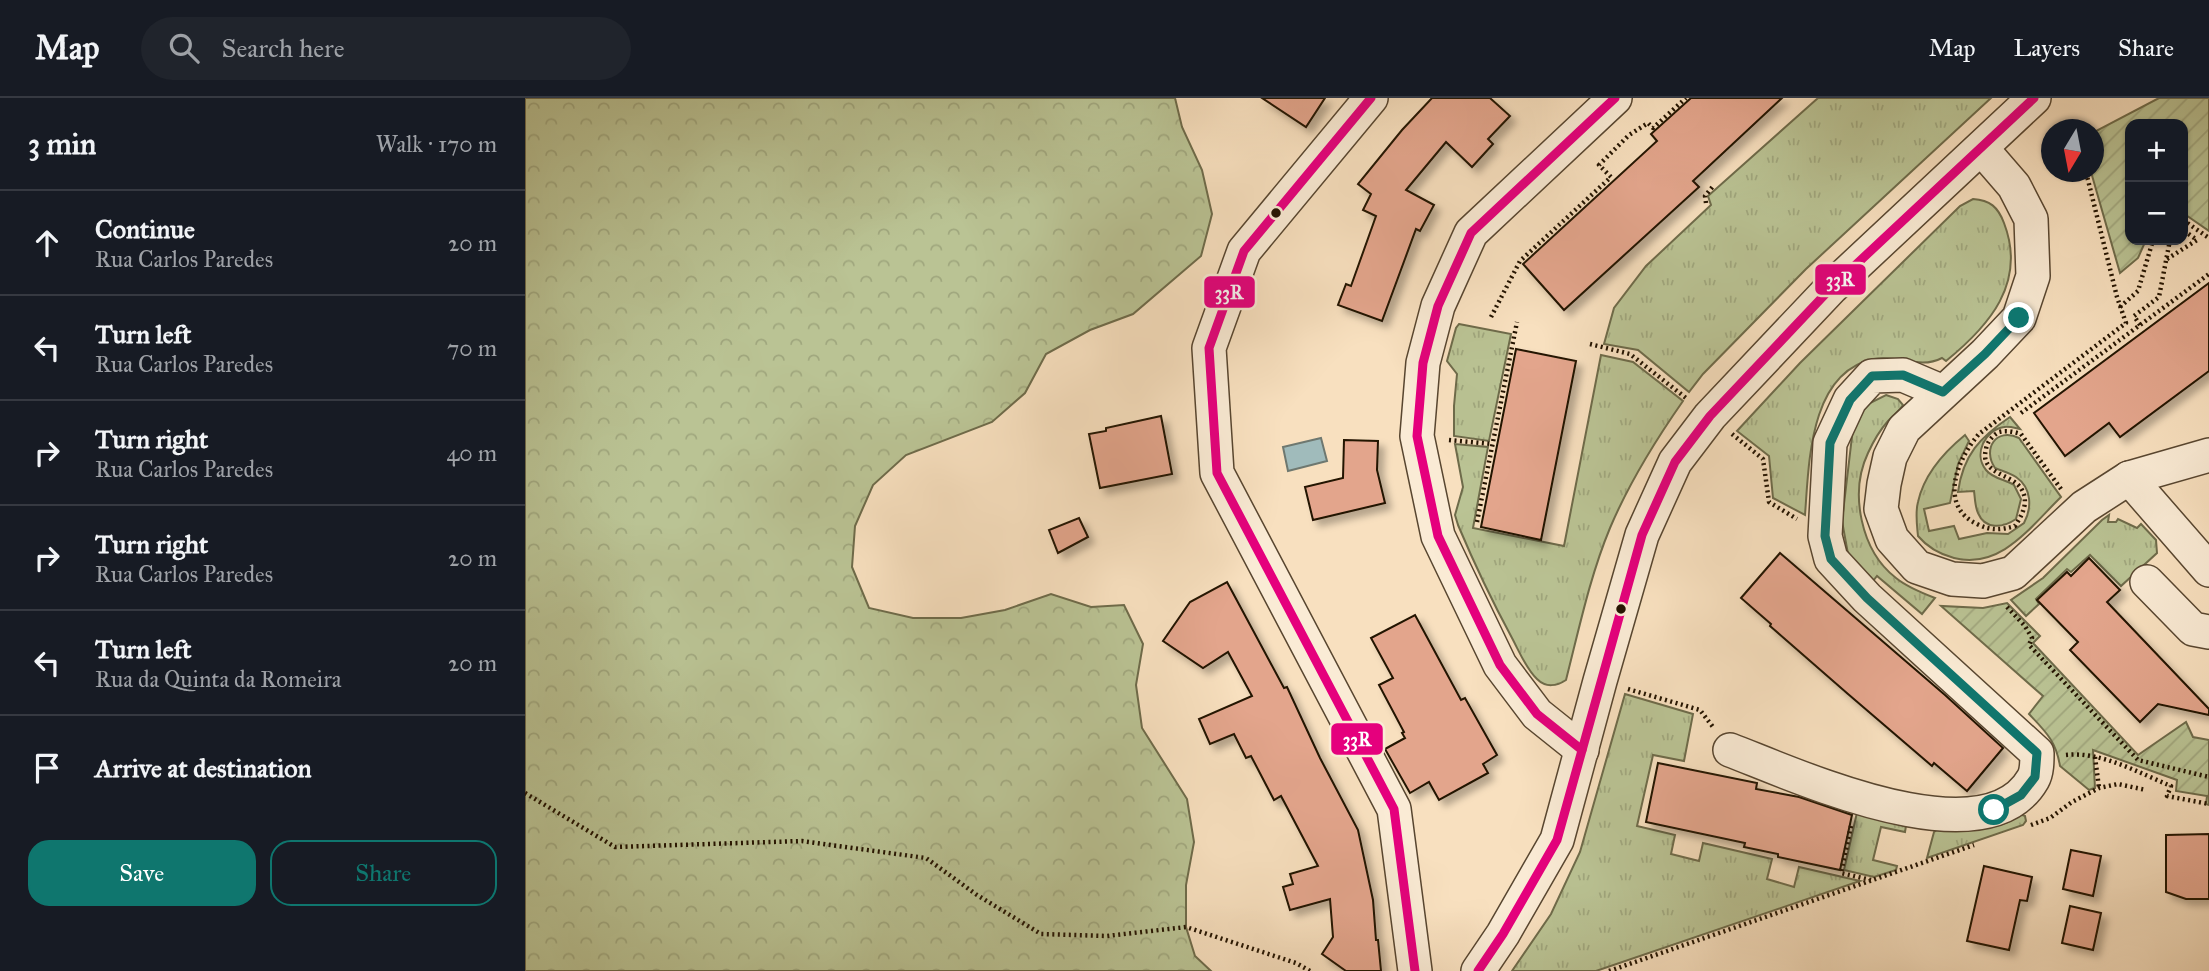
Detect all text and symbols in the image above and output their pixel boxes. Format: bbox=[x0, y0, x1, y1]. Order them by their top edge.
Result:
search box bbox=[141, 17, 631, 80]
text: Map bbox=[35, 28, 99, 68]
icon: search bbox=[165, 29, 203, 67]
text: Search here bbox=[221, 32, 345, 64]
text: Map bbox=[1929, 33, 1976, 63]
text: Layers bbox=[2014, 33, 2080, 63]
text: Share bbox=[2118, 33, 2174, 63]
north arrow bbox=[2041, 119, 2104, 182]
map controls bbox=[2125, 119, 2188, 245]
button: + bbox=[2125, 119, 2188, 182]
text: 3 min bbox=[28, 126, 96, 162]
text: Walk · 170 m bbox=[376, 130, 497, 158]
button: − bbox=[2125, 182, 2188, 245]
unlabelled marker bbox=[1269, 206, 1283, 220]
text: Continue bbox=[95, 213, 195, 245]
icon: ahead bbox=[28, 224, 66, 262]
text: 20 m bbox=[448, 229, 497, 257]
text: Rua Carlos Paredes bbox=[95, 245, 273, 273]
line badge: 33R bbox=[1814, 263, 1867, 296]
text: 33R bbox=[1826, 268, 1856, 292]
line badge: 33R bbox=[1203, 275, 1256, 309]
text: 33R bbox=[1215, 281, 1245, 305]
route end bbox=[2003, 302, 2034, 333]
text: Turn left bbox=[95, 318, 191, 350]
icon: left bbox=[28, 329, 66, 367]
text: 70 m bbox=[447, 334, 497, 362]
text: Rua Carlos Paredes bbox=[95, 350, 273, 378]
text: Turn right bbox=[95, 423, 208, 455]
icon: right bbox=[28, 434, 66, 472]
text: 40 m bbox=[447, 439, 497, 467]
text: Rua Carlos Paredes bbox=[95, 455, 273, 483]
text: Turn right bbox=[95, 528, 208, 560]
icon: right bbox=[28, 539, 66, 577]
text: 20 m bbox=[448, 544, 497, 572]
text: Rua Carlos Paredes bbox=[95, 560, 273, 588]
unlabelled marker bbox=[1614, 602, 1628, 616]
text: Turn left bbox=[95, 633, 191, 665]
icon: left bbox=[28, 644, 66, 682]
text: 20 m bbox=[448, 649, 497, 677]
text: Rua da Quinta da Romeira bbox=[95, 665, 341, 693]
line badge: 33R bbox=[1330, 722, 1384, 756]
text: 33R bbox=[1343, 728, 1373, 752]
icon: arrive bbox=[28, 749, 66, 787]
text: Arrive at destination bbox=[95, 752, 312, 784]
route start bbox=[1978, 794, 2009, 825]
button: Save bbox=[28, 840, 256, 906]
button: Share bbox=[270, 840, 497, 906]

